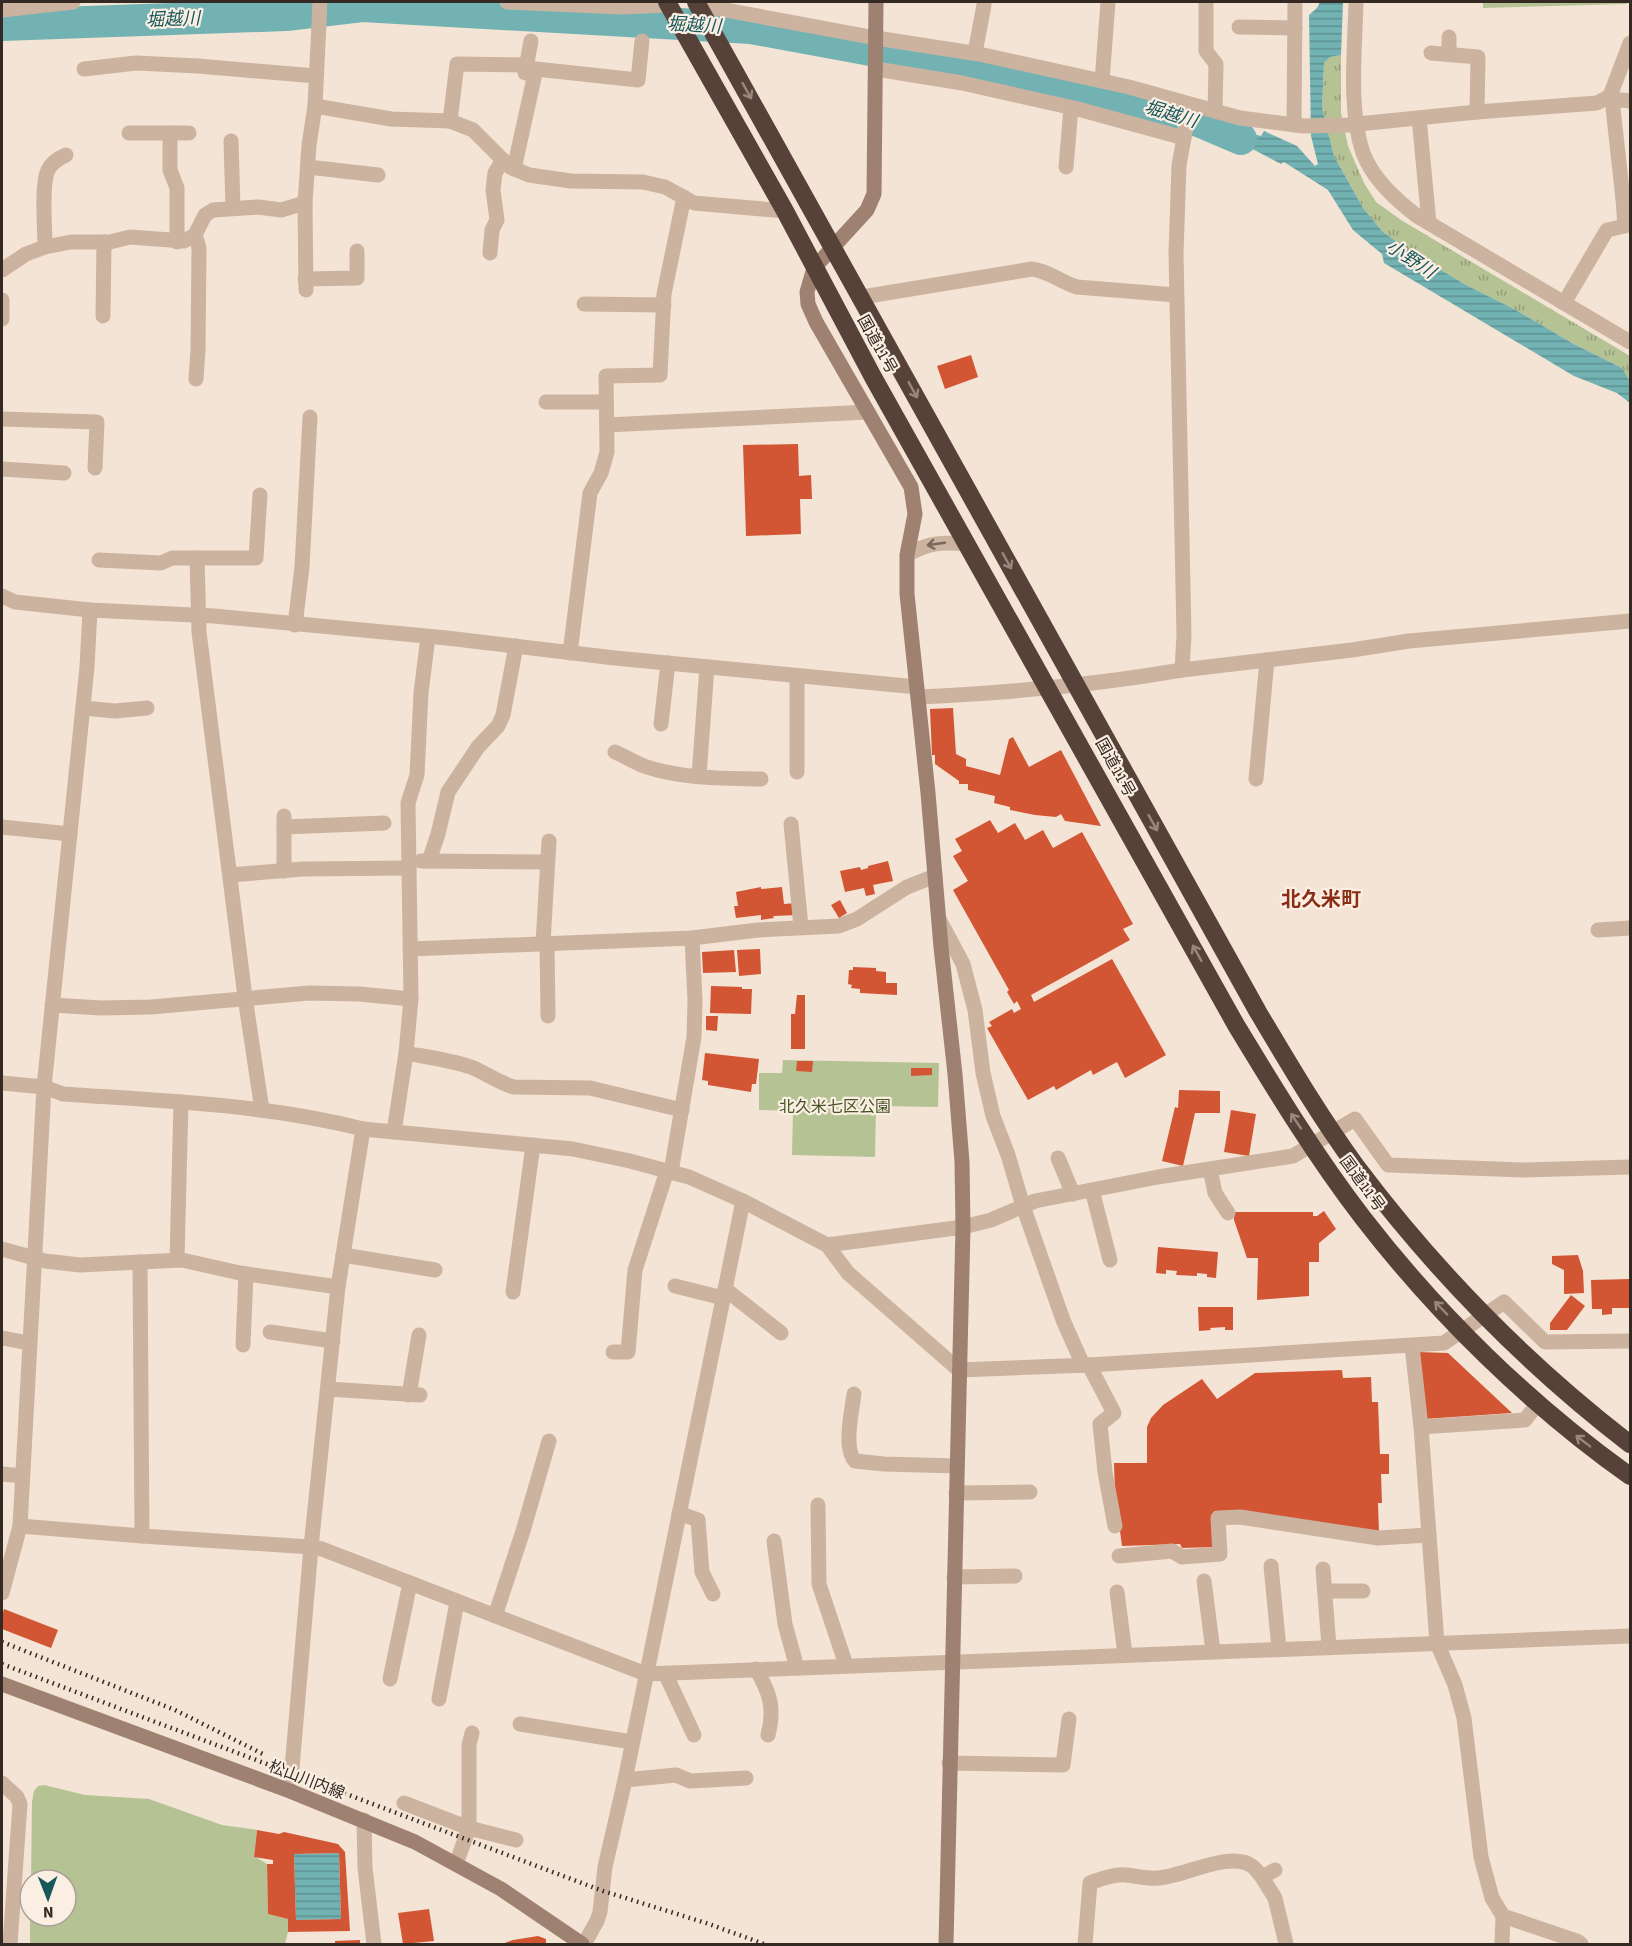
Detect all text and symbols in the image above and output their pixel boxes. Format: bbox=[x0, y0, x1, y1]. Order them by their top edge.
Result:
water label: 堀越川 bbox=[146, 6, 202, 33]
water label: 堀越川 bbox=[666, 12, 724, 39]
one-way arrow bbox=[741, 82, 753, 99]
water label: 堀越川 bbox=[1141, 95, 1202, 135]
water label: 小野川 bbox=[1381, 234, 1442, 286]
street label: 国道11号 bbox=[852, 311, 902, 378]
one-way arrow bbox=[907, 381, 919, 398]
one-way arrow bbox=[927, 538, 947, 549]
one-way arrow bbox=[1001, 552, 1013, 569]
street label: 国道11号 bbox=[1090, 734, 1140, 801]
one-way arrow bbox=[1147, 814, 1159, 831]
district label: 北久米町 bbox=[1281, 886, 1361, 914]
one-way arrow bbox=[1191, 945, 1202, 963]
park label: 北久米七区公園 bbox=[779, 1096, 891, 1118]
one-way arrow bbox=[1290, 1114, 1302, 1130]
street label: 国道11号 bbox=[1335, 1151, 1390, 1216]
one-way arrow bbox=[1434, 1301, 1448, 1316]
one-way arrow bbox=[1576, 1435, 1592, 1447]
street label: 松山川内線 bbox=[265, 1755, 348, 1805]
north arrow bbox=[18, 1868, 78, 1928]
text: N bbox=[43, 1901, 54, 1923]

